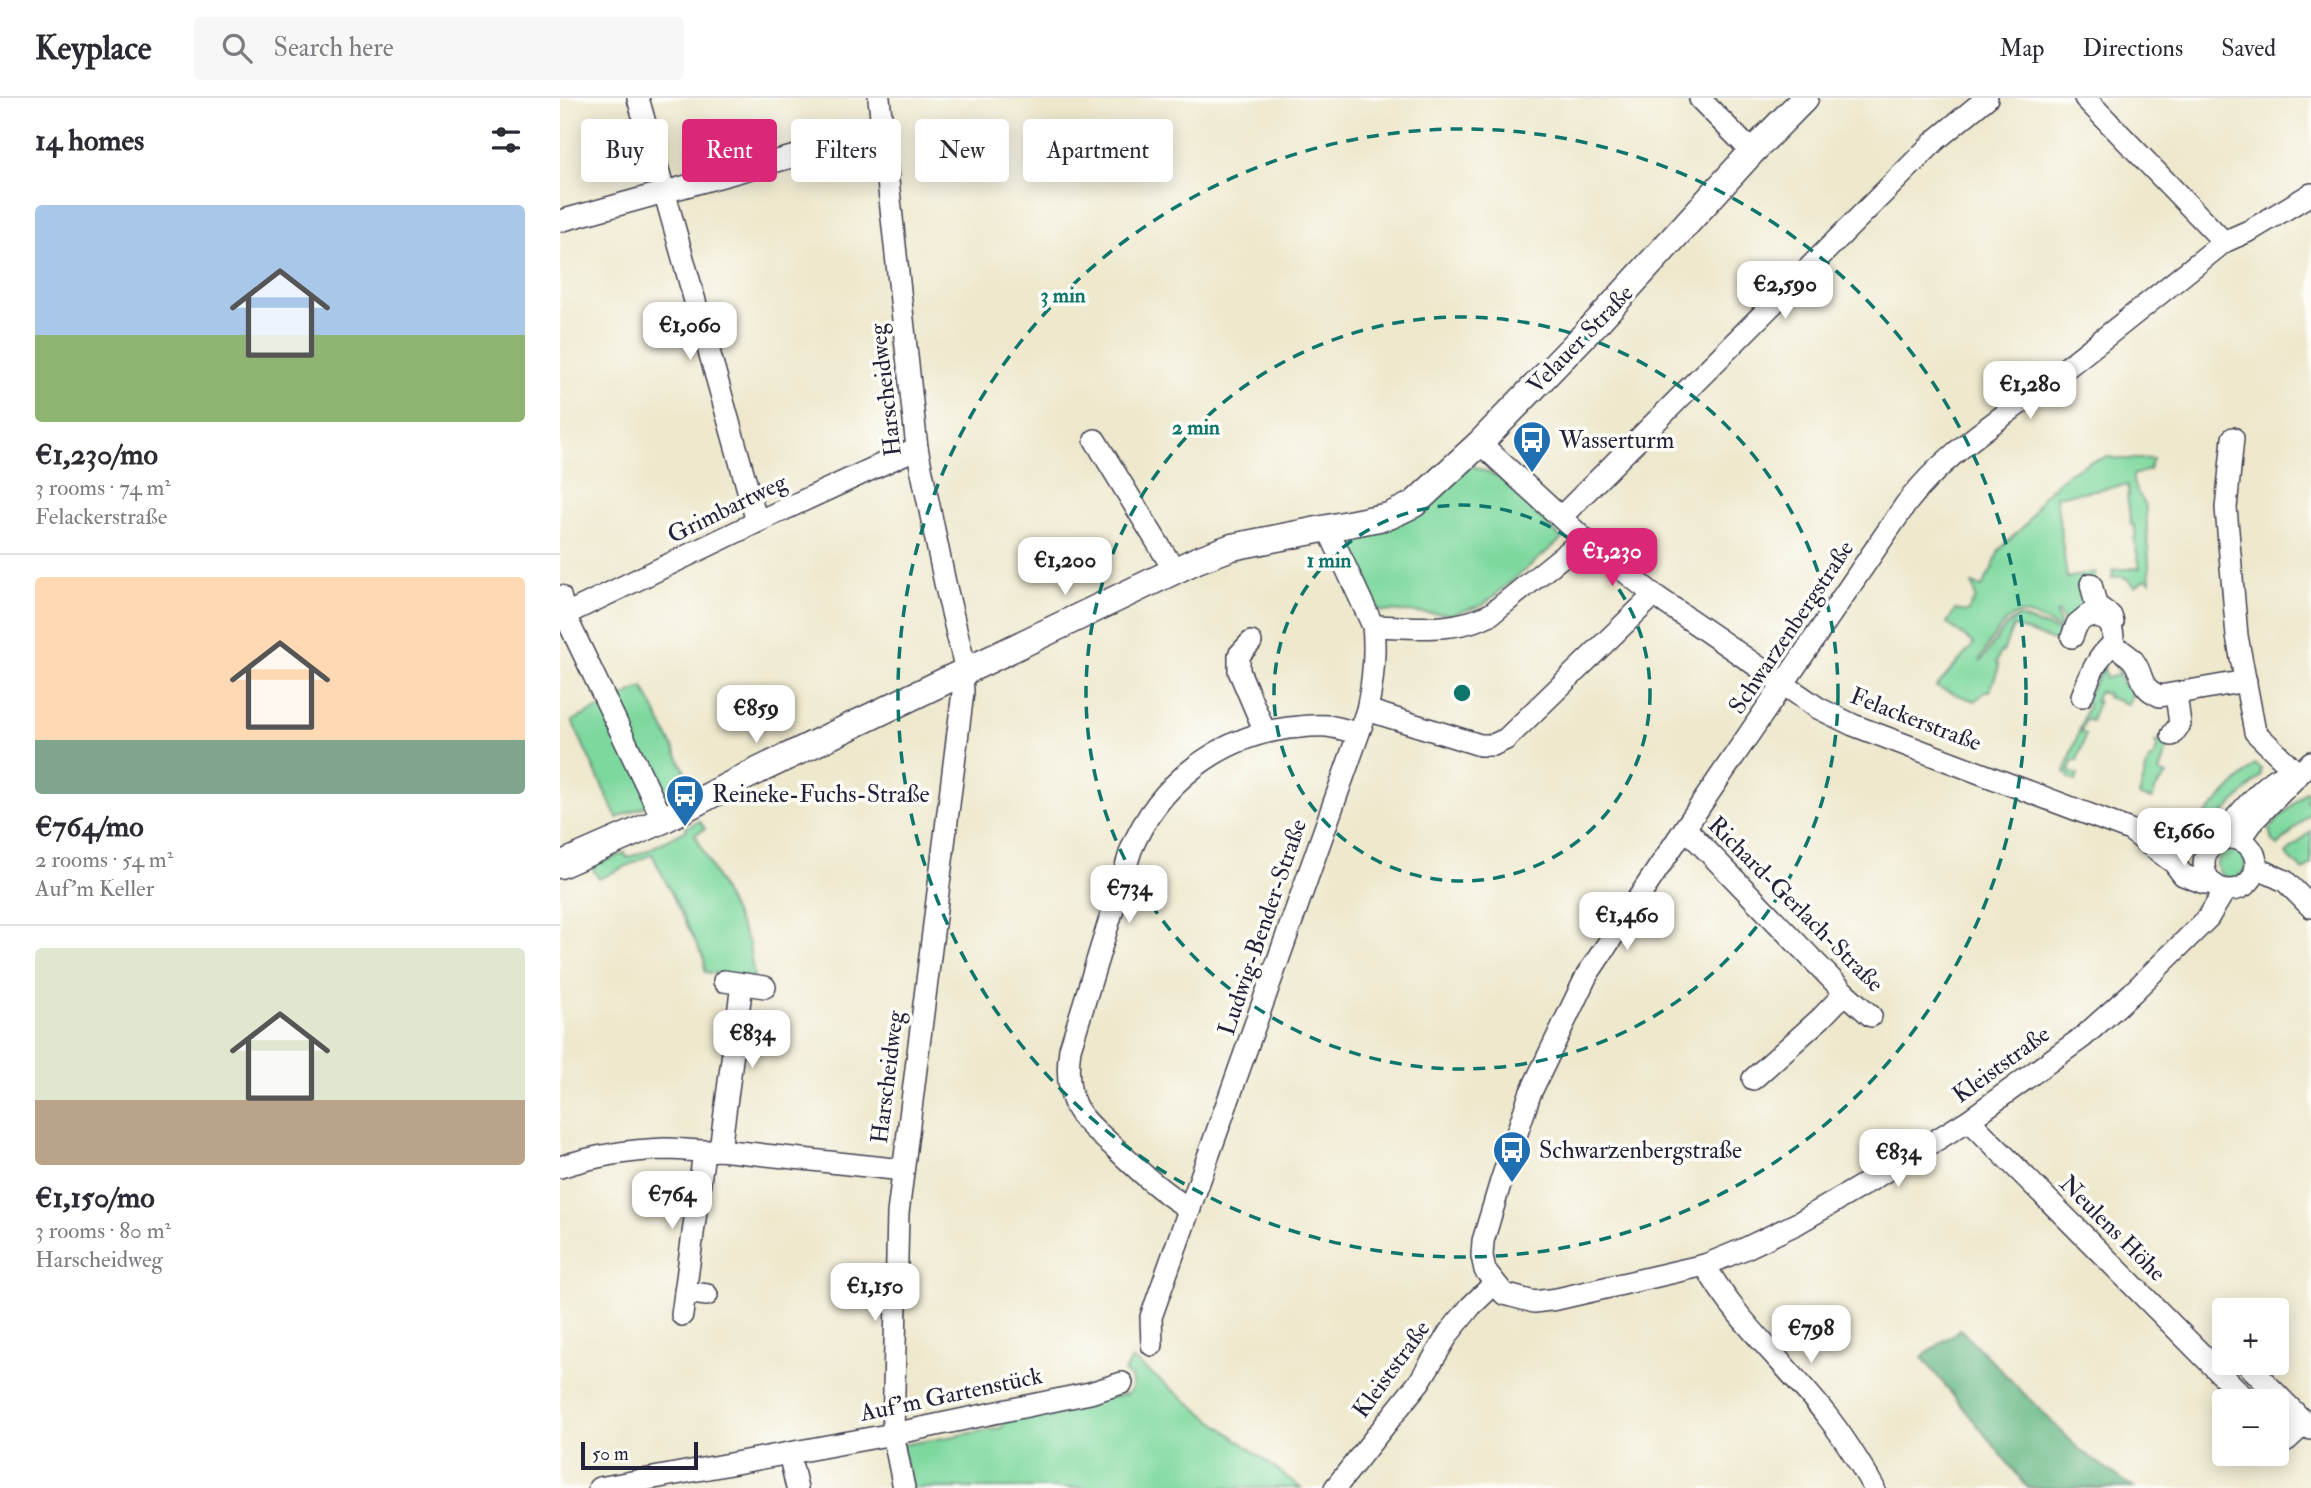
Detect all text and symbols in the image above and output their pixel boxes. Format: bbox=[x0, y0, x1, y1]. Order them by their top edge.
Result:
search box bbox=[194, 17, 684, 80]
text: Keyplace bbox=[35, 28, 152, 69]
icon: search bbox=[218, 29, 256, 67]
text: Search here bbox=[274, 32, 394, 64]
text: Map bbox=[1999, 33, 2044, 64]
text: Directions bbox=[2082, 33, 2183, 64]
text: Saved bbox=[2221, 33, 2276, 64]
chip: Buy bbox=[581, 119, 668, 182]
chip: Rent bbox=[682, 119, 777, 182]
chip: Filters bbox=[791, 119, 901, 182]
chip: New bbox=[915, 119, 1009, 182]
chip: Apartment bbox=[1023, 119, 1173, 182]
icon: filters bbox=[487, 121, 525, 159]
text: 14 homes bbox=[35, 122, 144, 159]
icon: home bbox=[217, 250, 343, 376]
pin: €2,590 bbox=[1728, 262, 1842, 321]
text: €2,590 bbox=[1753, 269, 1817, 298]
street label: Velauer Straße bbox=[1520, 278, 1640, 401]
text: 3 min bbox=[1040, 282, 1086, 309]
pin: €1,060 bbox=[633, 302, 747, 362]
text: €1,060 bbox=[659, 310, 721, 339]
street label: Harscheidweg bbox=[862, 321, 909, 458]
pin: €1,280 bbox=[1973, 362, 2087, 421]
text: €1,280 bbox=[1999, 369, 2061, 398]
text: 2 min bbox=[1172, 414, 1220, 441]
bus stop icon: Wasserturm bbox=[1511, 419, 1553, 474]
place label: Wasserturm bbox=[1558, 425, 1675, 456]
text: €1,230/mo bbox=[35, 436, 158, 473]
street label: Grimbartweg bbox=[663, 466, 793, 551]
text: 3 rooms · 74 m² bbox=[35, 473, 171, 502]
text: Felackerstraße bbox=[35, 502, 167, 531]
pin: €1,230 bbox=[1555, 528, 1669, 588]
street label: Schwarzenbergstraße bbox=[1722, 534, 1861, 720]
text: €1,230 bbox=[1582, 536, 1642, 565]
pin: €1,200 bbox=[1008, 538, 1122, 597]
text: €1,200 bbox=[1034, 545, 1096, 574]
text: 1 min bbox=[1307, 547, 1351, 574]
icon: home bbox=[217, 622, 343, 748]
street label: Felackerstraße bbox=[1846, 680, 1986, 759]
centre of rings bbox=[1450, 681, 1474, 705]
pin: €859 bbox=[715, 686, 797, 745]
text: €859 bbox=[733, 693, 779, 722]
bus stop icon: Reineke-Fuchs-Straße bbox=[664, 773, 706, 828]
place label: Reineke-Fuchs-Straße bbox=[712, 779, 930, 810]
text: €764/mo bbox=[35, 808, 144, 845]
pin: €1,660 bbox=[2127, 808, 2241, 868]
street label: Richard-Gerlach-Straße bbox=[1701, 810, 1890, 999]
street label: Ludwig-Bender-Straße bbox=[1211, 815, 1314, 1039]
text: €1,660 bbox=[2153, 816, 2215, 845]
text: 2 rooms · 54 m² bbox=[35, 845, 173, 874]
pin: €734 bbox=[1088, 866, 1170, 925]
text: €734 bbox=[1106, 873, 1152, 902]
text: Auf'm Keller bbox=[35, 874, 154, 903]
pin: €1,460 bbox=[1570, 892, 1684, 952]
text: €1,460 bbox=[1595, 900, 1659, 929]
icon: home bbox=[217, 993, 343, 1119]
street label: Harscheidweg bbox=[864, 1008, 911, 1145]
pin: €834 bbox=[711, 1010, 793, 1070]
text: €834 bbox=[729, 1018, 775, 1047]
street label: Kleiststraße bbox=[1946, 1019, 2056, 1110]
bus stop icon: Schwarzenbergstraße bbox=[1491, 1129, 1533, 1184]
pin: €834 bbox=[1857, 1130, 1939, 1189]
place label: Schwarzenbergstraße bbox=[1539, 1135, 1742, 1166]
text: €834 bbox=[1875, 1137, 1921, 1166]
street label: Neulens Höhe bbox=[2053, 1168, 2173, 1288]
pin: €764 bbox=[631, 1172, 713, 1231]
text: €1,150/mo bbox=[35, 1179, 155, 1216]
text: €764 bbox=[648, 1179, 696, 1208]
text: 3 rooms · 80 m² bbox=[35, 1216, 171, 1245]
text: Harscheidweg bbox=[35, 1245, 163, 1274]
pin: €1,150 bbox=[818, 1264, 932, 1323]
text: €1,150 bbox=[847, 1271, 903, 1300]
map controls bbox=[2212, 1298, 2289, 1466]
button: + bbox=[2212, 1298, 2289, 1375]
pin: €798 bbox=[1770, 1306, 1852, 1365]
text: €798 bbox=[1788, 1313, 1834, 1342]
street label: Kleiststraße bbox=[1346, 1314, 1437, 1424]
street label: Auf'm Gartenstück bbox=[856, 1360, 1046, 1429]
button: − bbox=[2212, 1389, 2289, 1466]
scale bar bbox=[581, 1439, 698, 1471]
text: 50 m bbox=[592, 1442, 629, 1466]

